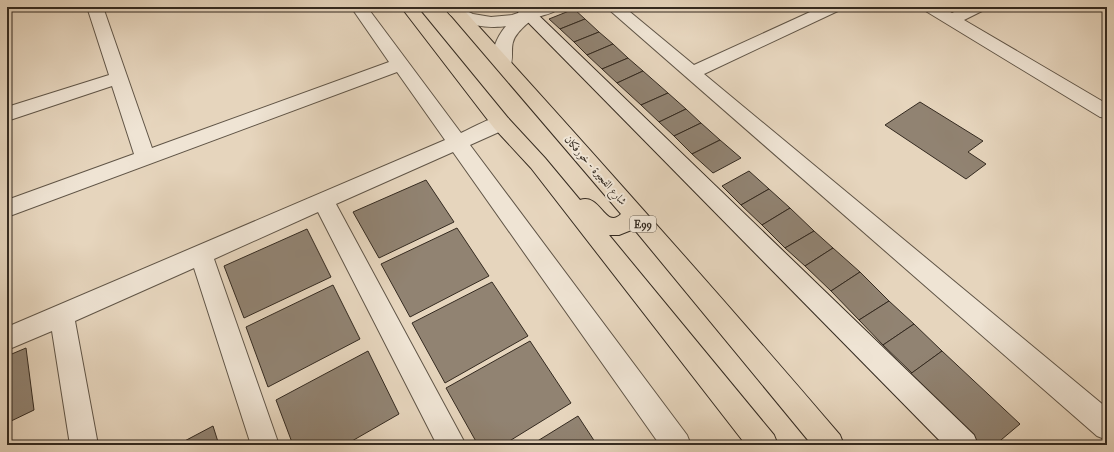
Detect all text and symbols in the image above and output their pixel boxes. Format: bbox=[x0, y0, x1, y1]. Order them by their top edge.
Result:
street label: شارع الفجيرة - خورفكان bbox=[560, 133, 629, 210]
road number: E99 bbox=[630, 216, 656, 232]

